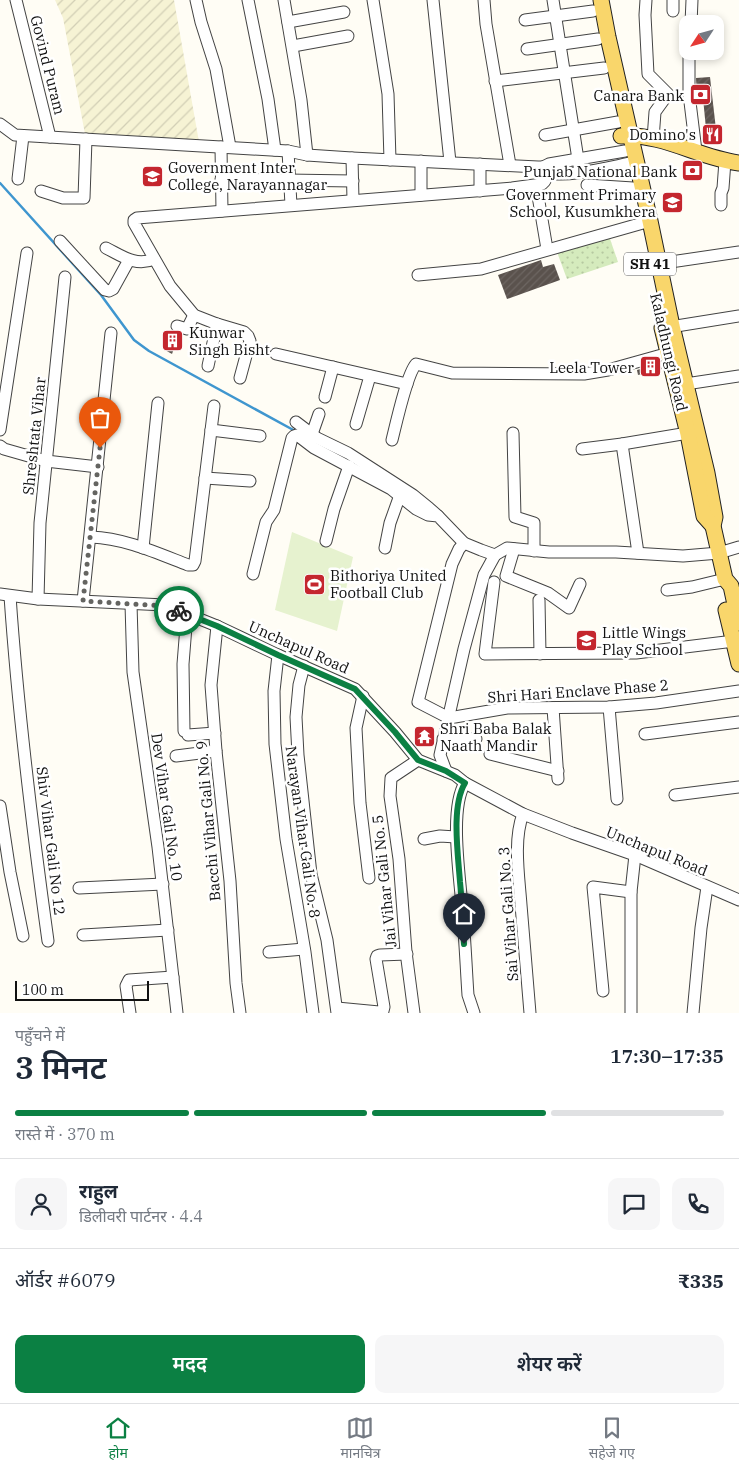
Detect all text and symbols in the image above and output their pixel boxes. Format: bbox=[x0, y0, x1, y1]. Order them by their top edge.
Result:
street label: Govind Puram bbox=[26, 13, 70, 117]
north arrow bbox=[679, 15, 724, 60]
map controls bbox=[679, 15, 724, 60]
bank icon: Canara Bank bbox=[688, 83, 712, 107]
place label: Canara Bank bbox=[594, 86, 684, 105]
restaurant icon: Domino's bbox=[700, 122, 724, 146]
place label: Domino's bbox=[629, 125, 696, 144]
place label: Government Inter College, Narayannagar bbox=[168, 158, 327, 194]
bank icon: Punjab National Bank bbox=[681, 159, 705, 183]
place label: Punjab National Bank bbox=[523, 162, 677, 181]
school or university icon: Government Inter College, Narayannagar bbox=[140, 164, 164, 188]
place label: Government Primary School, Kusumkhera bbox=[506, 185, 656, 221]
school or university icon: Government Primary School, Kusumkhera bbox=[660, 191, 684, 215]
road number: SH 41 bbox=[624, 252, 676, 276]
street label: Kaladhungi Road bbox=[646, 291, 692, 413]
place label: Kunwar Singh Bisht bbox=[189, 323, 270, 359]
building icon: Kunwar Singh Bisht bbox=[161, 329, 185, 353]
building icon: Leela Tower bbox=[638, 355, 662, 379]
place label: Leela Tower bbox=[549, 358, 634, 377]
street label: Shreshtata Vihar bbox=[18, 376, 50, 496]
pin bbox=[79, 397, 121, 448]
icon: bag bbox=[86, 404, 114, 432]
place label: Bithoriya United Football Club bbox=[330, 566, 447, 602]
sports icon: Bithoriya United Football Club bbox=[302, 572, 326, 596]
courier bbox=[154, 586, 204, 636]
icon: bike bbox=[165, 597, 193, 625]
street label: Unchapul Road bbox=[246, 616, 352, 678]
place label: Little Wings Play School bbox=[602, 623, 686, 659]
school or university icon: Little Wings Play School bbox=[574, 629, 598, 653]
street label: Shri Hari Enclave Phase 2 bbox=[487, 675, 669, 707]
place label: Shri Baba Balak Naath Mandir bbox=[440, 719, 552, 755]
temple icon: Shri Baba Balak Naath Mandir bbox=[412, 725, 436, 749]
street label: Dev Vihar Gali No. 10 bbox=[147, 732, 187, 882]
street label: Bacchi Vihar Gali No. 9 bbox=[192, 740, 224, 902]
street label: Narayan Vihar Gali No. 8 bbox=[282, 745, 324, 919]
street label: Shiv Vihar Gali No 12 bbox=[32, 765, 70, 917]
street label: Jai Vihar Gali No. 5 bbox=[368, 814, 400, 948]
street label: Unchapul Road bbox=[603, 822, 711, 880]
street label: Sai Vihar Gali No. 3 bbox=[494, 846, 522, 982]
pin bbox=[443, 893, 485, 944]
icon: home bbox=[450, 900, 478, 928]
scale bar bbox=[15, 978, 149, 1001]
text: 100 m bbox=[22, 981, 64, 999]
text: पहुँचने में bbox=[15, 1025, 65, 1045]
text: 17:30–17:35 bbox=[610, 1044, 724, 1068]
text: 3 मिनट bbox=[15, 1046, 107, 1088]
text: रास्ते में · 370 m bbox=[15, 1124, 115, 1144]
button: person bbox=[15, 1178, 67, 1230]
button: chat bbox=[608, 1178, 660, 1230]
button: phone bbox=[672, 1178, 724, 1230]
text: राहुल bbox=[79, 1179, 118, 1203]
text: डिलीवरी पार्टनर · 4.4 bbox=[79, 1206, 203, 1226]
text: ऑर्डर #6079 bbox=[15, 1268, 116, 1292]
text: ₹335 bbox=[678, 1269, 724, 1293]
button: मदद bbox=[15, 1335, 365, 1393]
button: शेयर करें bbox=[375, 1335, 724, 1393]
tab: होम bbox=[104, 1414, 132, 1464]
tab: मानचित्र bbox=[340, 1414, 380, 1464]
tab: सहेजे गए bbox=[589, 1414, 635, 1464]

